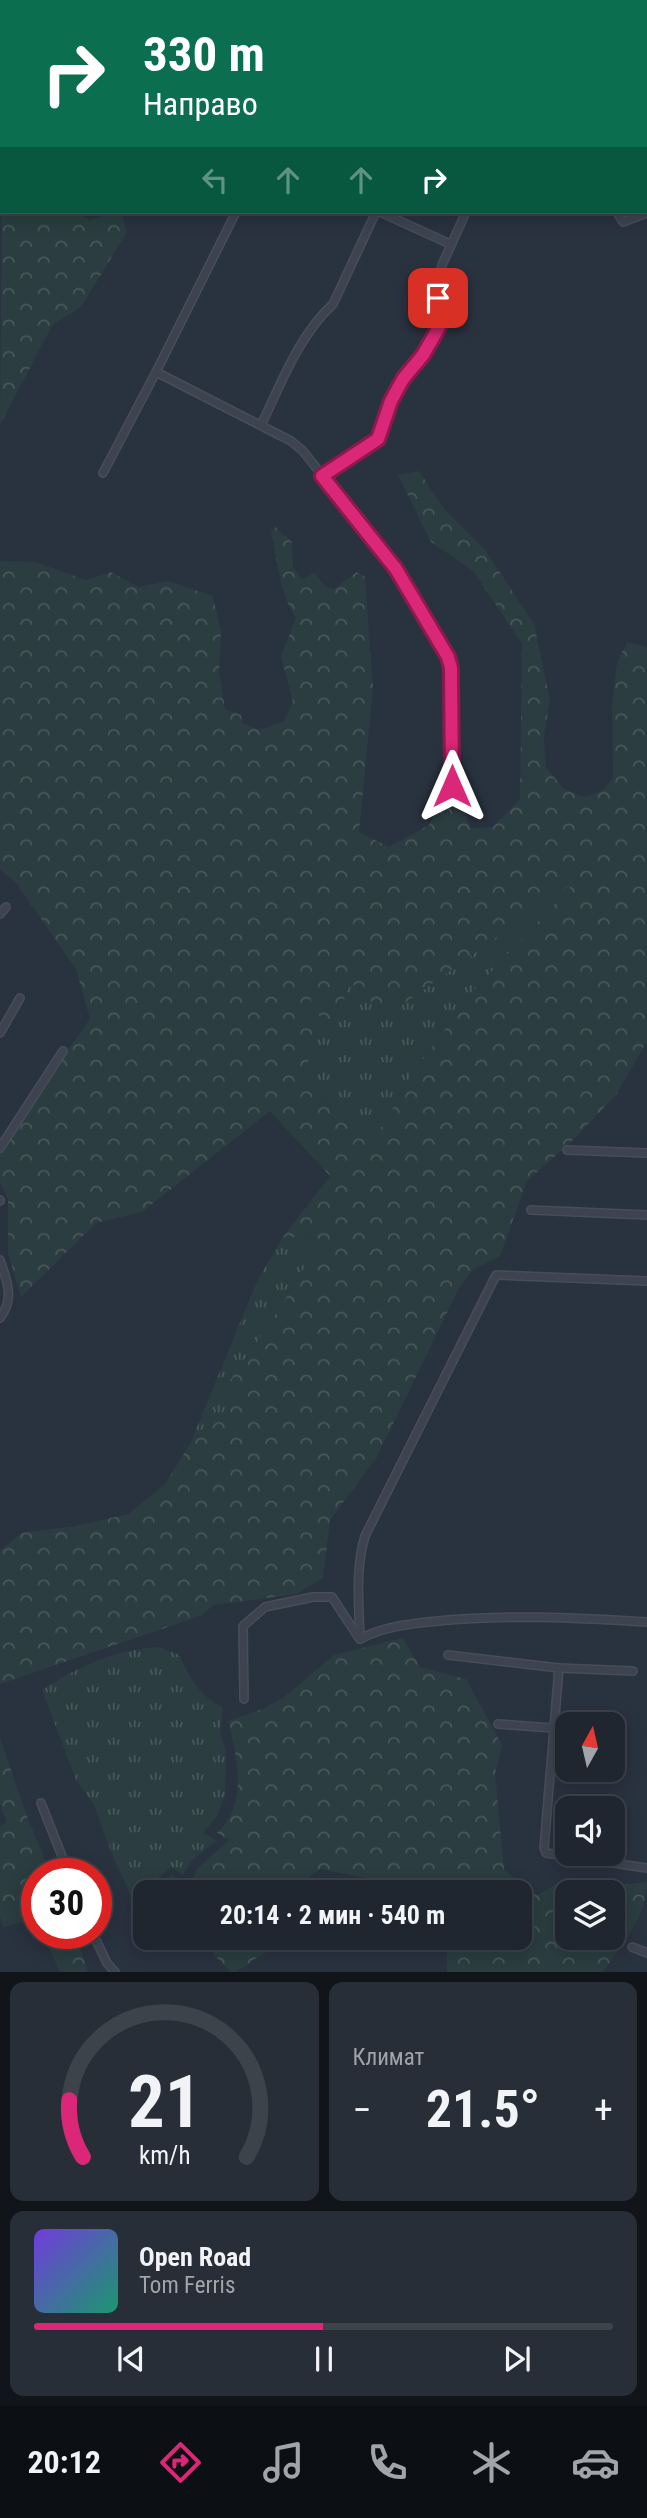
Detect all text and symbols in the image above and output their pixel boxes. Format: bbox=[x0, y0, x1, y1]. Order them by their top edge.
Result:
text: 330 m bbox=[143, 26, 265, 83]
icon: right bbox=[28, 28, 119, 119]
text: Направо bbox=[143, 85, 258, 123]
icon: left bbox=[196, 161, 234, 199]
icon: ahead bbox=[269, 161, 307, 199]
icon: ahead bbox=[342, 161, 380, 199]
icon: right bbox=[415, 161, 453, 199]
pin bbox=[408, 268, 468, 328]
icon: arrive bbox=[419, 279, 457, 317]
position arrow bbox=[415, 749, 489, 823]
north arrow bbox=[555, 1712, 625, 1782]
map controls bbox=[555, 1712, 625, 1950]
button: sound bbox=[555, 1796, 625, 1866]
speed limit sign: 30 bbox=[21, 1858, 112, 1949]
button: layers bbox=[555, 1880, 625, 1950]
text: 20:14 · 2 мин · 540 m bbox=[220, 1900, 445, 1930]
text: Климат bbox=[353, 2044, 424, 2071]
text: 21 bbox=[127, 2060, 201, 2146]
text: 21.5° bbox=[426, 2079, 540, 2140]
text: − bbox=[353, 2088, 372, 2132]
text: + bbox=[594, 2088, 613, 2132]
text: km/h bbox=[139, 2141, 190, 2170]
text: Open Road bbox=[139, 2242, 251, 2272]
text: Tom Ferris bbox=[139, 2272, 235, 2299]
icon: previous bbox=[112, 2340, 150, 2378]
icon: pause bbox=[305, 2340, 343, 2378]
icon: next bbox=[498, 2340, 536, 2378]
icon: directions bbox=[156, 2438, 205, 2487]
icon: music bbox=[259, 2438, 308, 2487]
icon: phone bbox=[363, 2438, 412, 2487]
icon: climate bbox=[467, 2438, 516, 2487]
icon: car bbox=[571, 2438, 620, 2487]
text: 20:12 bbox=[27, 2443, 101, 2481]

